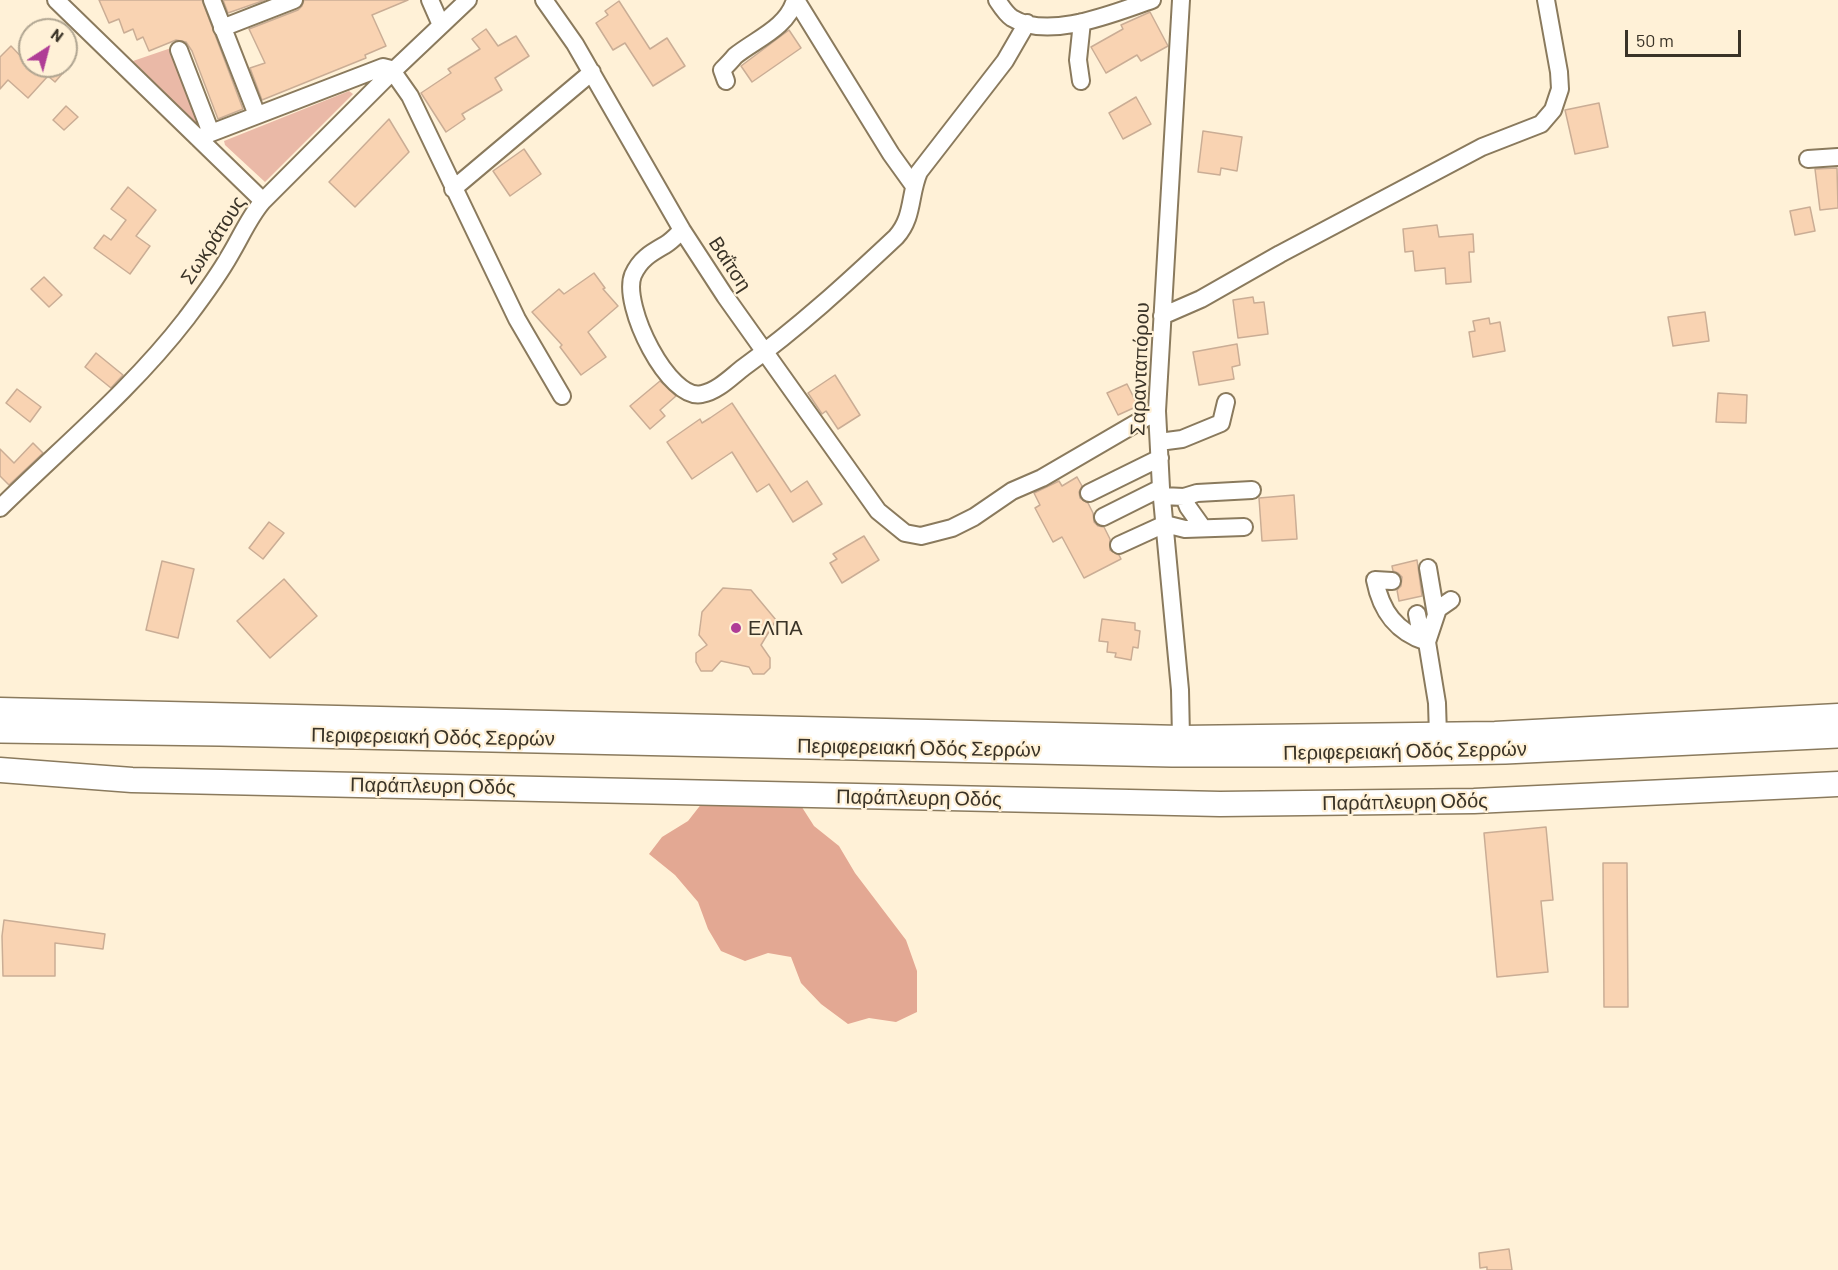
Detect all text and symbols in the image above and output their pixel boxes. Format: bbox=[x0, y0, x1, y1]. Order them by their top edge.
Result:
north arrow bbox=[18, 18, 78, 78]
scale bar bbox=[1628, 18, 1744, 56]
text: N bbox=[48, 24, 68, 45]
text: 50 m bbox=[1636, 29, 1674, 51]
street label: Σωκράτους bbox=[176, 191, 250, 289]
street label: Βαΐτση bbox=[703, 232, 757, 296]
street label: Σαρανταπόρου bbox=[1126, 302, 1154, 436]
place label: ΕΛΠΑ bbox=[748, 616, 802, 640]
marker: ΕΛΠΑ bbox=[729, 621, 743, 635]
street label: Περιφερειακή Οδός Σερρών bbox=[311, 723, 555, 751]
street label: Περιφερειακή Οδός Σερρών bbox=[797, 734, 1041, 762]
street label: Περιφερειακή Οδός Σερρών bbox=[1283, 737, 1527, 765]
street label: Παράπλευρη Οδός bbox=[350, 773, 516, 799]
street label: Παράπλευρη Οδός bbox=[836, 785, 1002, 811]
street label: Παράπλευρη Οδός bbox=[1322, 789, 1488, 815]

